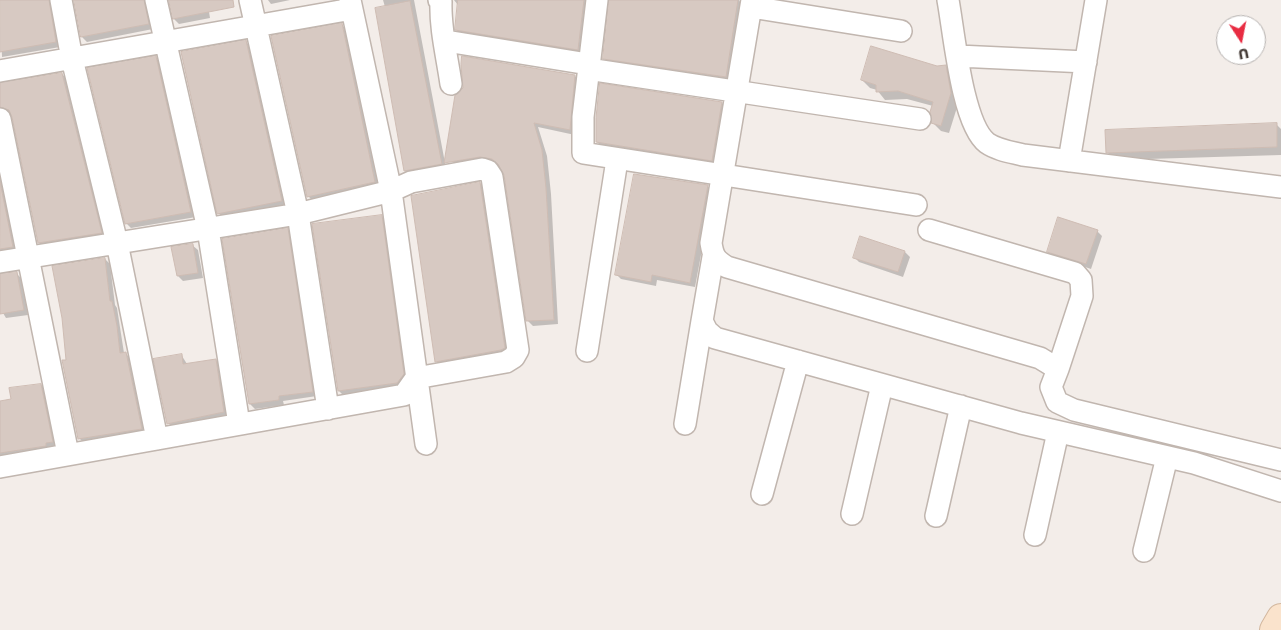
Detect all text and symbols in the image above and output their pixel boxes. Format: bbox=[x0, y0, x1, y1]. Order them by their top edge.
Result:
north arrow bbox=[1216, 15, 1266, 65]
text: U bbox=[1237, 45, 1250, 64]

